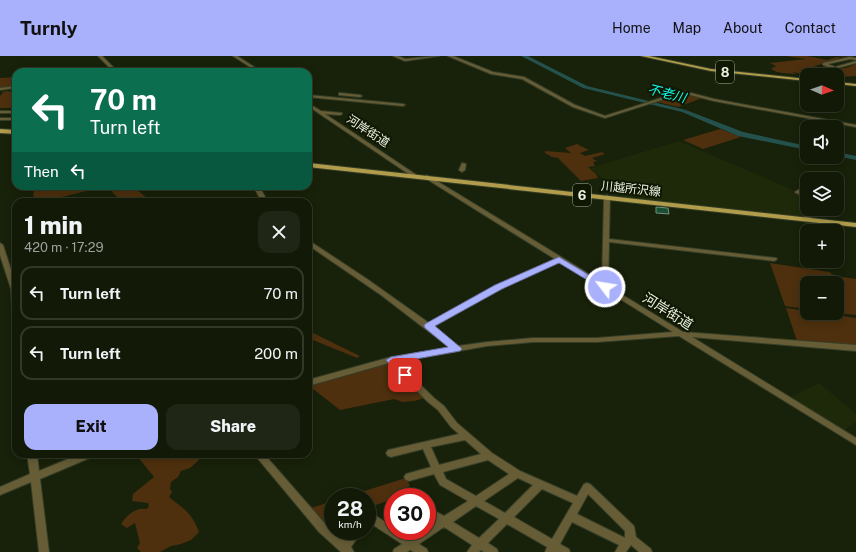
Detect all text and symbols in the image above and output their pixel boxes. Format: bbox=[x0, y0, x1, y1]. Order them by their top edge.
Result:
text: Turnly bbox=[20, 17, 77, 39]
text: Home bbox=[612, 20, 651, 36]
text: Map bbox=[673, 20, 701, 36]
text: About bbox=[723, 20, 763, 36]
text: Contact bbox=[785, 20, 836, 36]
road number: 8 bbox=[716, 61, 734, 83]
north arrow bbox=[800, 68, 844, 112]
map controls bbox=[800, 68, 844, 320]
water label: 不老川 bbox=[646, 81, 690, 106]
text: 70 m bbox=[90, 83, 157, 116]
icon: left bbox=[24, 84, 76, 136]
street label: 河岸街道 bbox=[344, 112, 392, 150]
text: Turn left bbox=[90, 117, 160, 138]
button: sound bbox=[800, 120, 844, 164]
icon: left bbox=[67, 160, 89, 182]
text: Then bbox=[24, 163, 59, 180]
button: layers bbox=[800, 172, 844, 216]
street label: 川越所沢線 bbox=[600, 179, 662, 199]
road number: 6 bbox=[573, 184, 591, 206]
text: 1 min bbox=[24, 211, 83, 239]
button: close bbox=[258, 211, 300, 253]
button: + bbox=[800, 224, 844, 268]
text: 420 m · 17:29 bbox=[24, 240, 104, 255]
position arrow bbox=[584, 266, 626, 308]
button: − bbox=[800, 276, 844, 320]
icon: left bbox=[26, 282, 48, 304]
text: Turn left bbox=[60, 285, 121, 302]
text: 70 m bbox=[263, 285, 298, 302]
street label: 河岸街道 bbox=[640, 289, 696, 333]
icon: left bbox=[26, 342, 48, 364]
text: Turn left bbox=[60, 345, 121, 362]
text: 200 m bbox=[254, 345, 298, 362]
pin bbox=[388, 358, 422, 392]
icon: arrive bbox=[394, 364, 416, 386]
button: Exit bbox=[24, 404, 158, 450]
button: Share bbox=[166, 404, 300, 450]
speed limit sign: 30 bbox=[384, 488, 436, 540]
text: 28 bbox=[337, 497, 363, 521]
text: km/h bbox=[338, 518, 362, 530]

